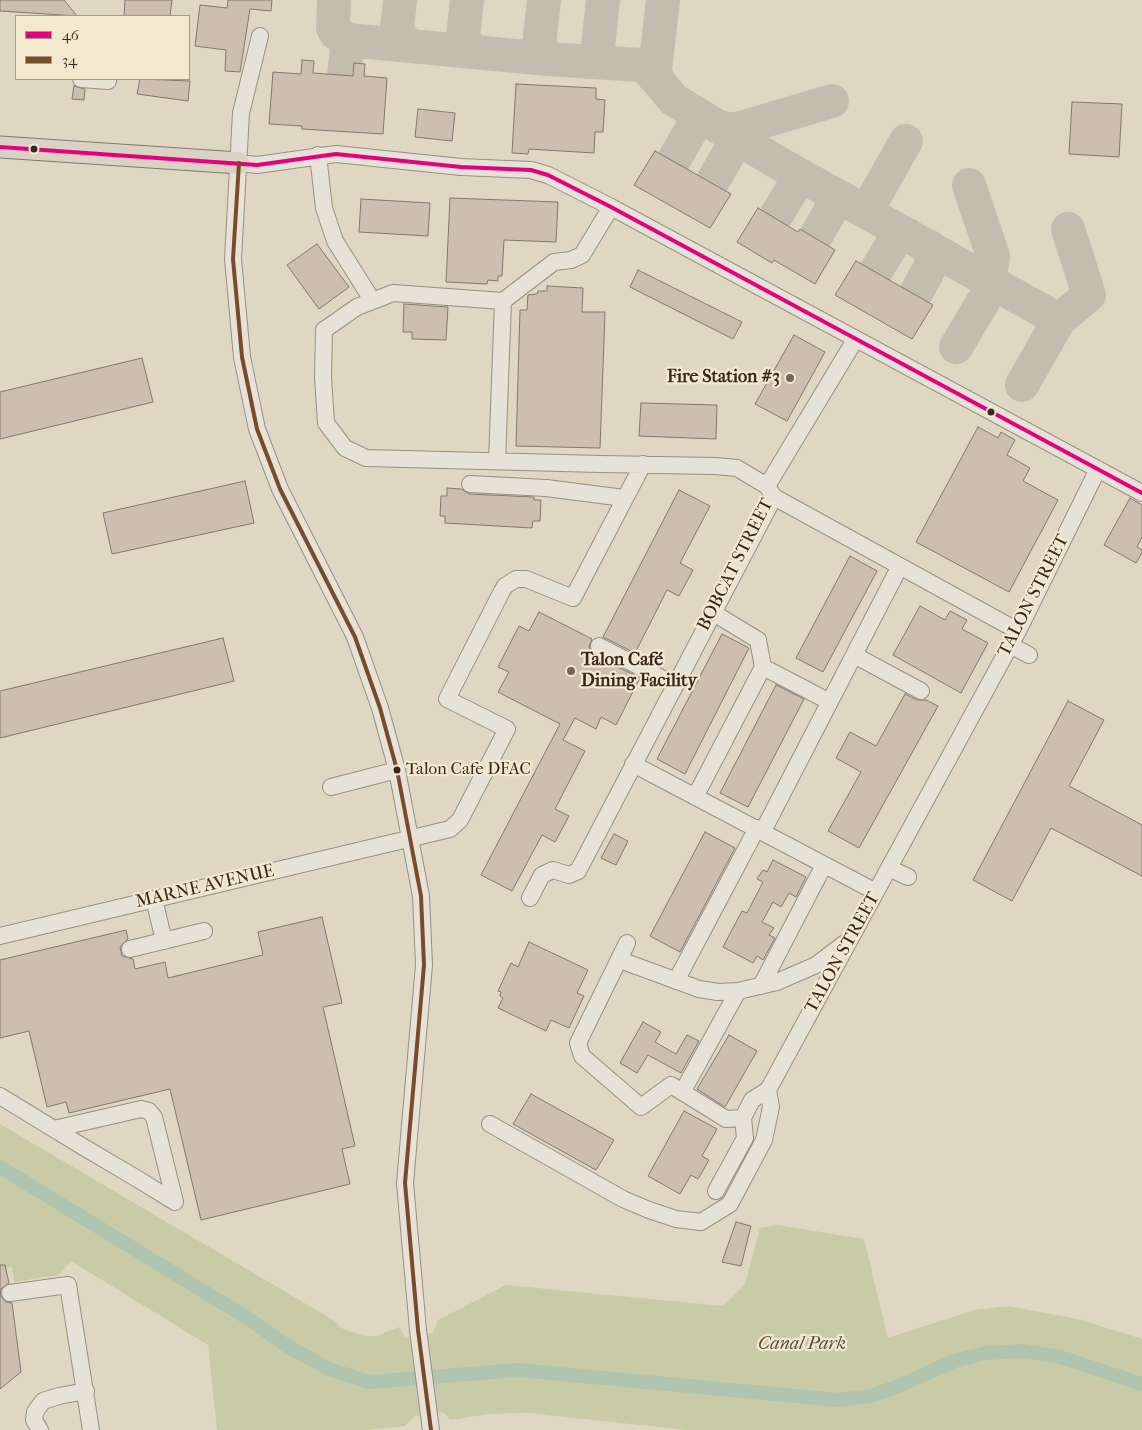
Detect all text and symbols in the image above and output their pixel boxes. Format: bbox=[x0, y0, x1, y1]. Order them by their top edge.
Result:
legend bbox=[15, 15, 190, 80]
text: 46 bbox=[62, 26, 79, 44]
text: 34 bbox=[62, 51, 77, 69]
unlabelled marker bbox=[29, 144, 39, 154]
place label: Fire Station #3 bbox=[667, 367, 780, 389]
marker: Fire Station #3 bbox=[784, 372, 796, 384]
unlabelled marker bbox=[986, 407, 996, 417]
street label: BOBCAT STREET bbox=[693, 495, 779, 635]
street label: TALON STREET bbox=[994, 531, 1074, 661]
place label: Talon Café Dining Facility bbox=[581, 650, 697, 692]
marker: Talon Café Dining Facility bbox=[565, 665, 577, 677]
place label: Talon Cafe DFAC bbox=[406, 760, 531, 780]
marker: Talon Cafe DFAC bbox=[392, 765, 402, 775]
street label: MARNE AVENUE bbox=[134, 861, 276, 913]
street label: TALON STREET bbox=[801, 889, 885, 1017]
park label: Canal Park bbox=[758, 1334, 846, 1356]

